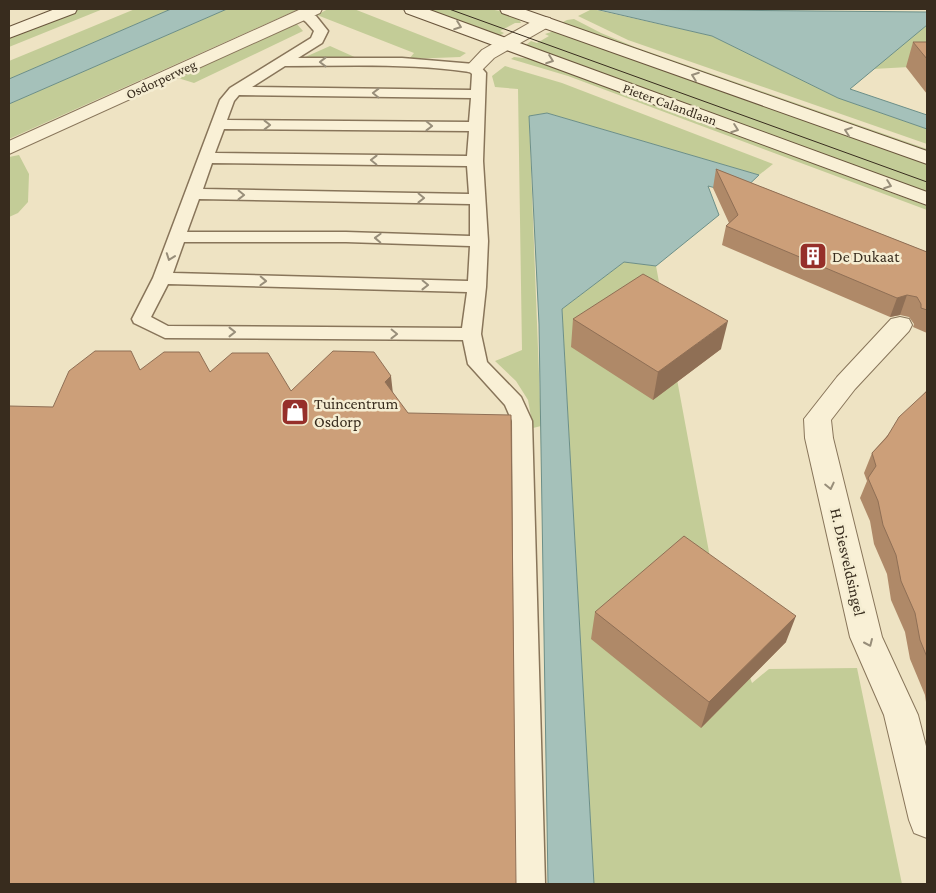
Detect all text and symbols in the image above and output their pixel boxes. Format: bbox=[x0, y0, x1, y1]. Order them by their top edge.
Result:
one-way arrow bbox=[453, 20, 461, 30]
one-way arrow bbox=[545, 54, 554, 64]
street label: Osdorperweg bbox=[123, 56, 199, 102]
one-way arrow bbox=[319, 57, 326, 67]
one-way arrow bbox=[691, 72, 700, 82]
street label: Pieter Calandlaan bbox=[621, 80, 720, 129]
one-way arrow bbox=[372, 88, 380, 98]
one-way arrow bbox=[264, 120, 271, 130]
one-way arrow bbox=[426, 121, 434, 131]
one-way arrow bbox=[731, 123, 739, 133]
one-way arrow bbox=[845, 126, 853, 136]
one-way arrow bbox=[369, 154, 377, 165]
one-way arrow bbox=[883, 179, 892, 189]
one-way arrow bbox=[238, 190, 245, 200]
one-way arrow bbox=[417, 192, 425, 203]
one-way arrow bbox=[373, 233, 381, 243]
building icon: De Dukaat bbox=[798, 241, 828, 271]
place label: De Dukaat bbox=[832, 248, 900, 265]
one-way arrow bbox=[165, 252, 176, 261]
one-way arrow bbox=[260, 276, 267, 286]
one-way arrow bbox=[422, 280, 430, 291]
one-way arrow bbox=[228, 327, 236, 337]
one-way arrow bbox=[390, 329, 398, 339]
place label: Tuincentrum Osdorp bbox=[314, 395, 399, 431]
shop icon: Tuincentrum Osdorp bbox=[280, 397, 310, 427]
one-way arrow bbox=[824, 481, 835, 490]
street label: H. Diesveldsingel bbox=[826, 506, 869, 618]
one-way arrow bbox=[862, 638, 873, 647]

